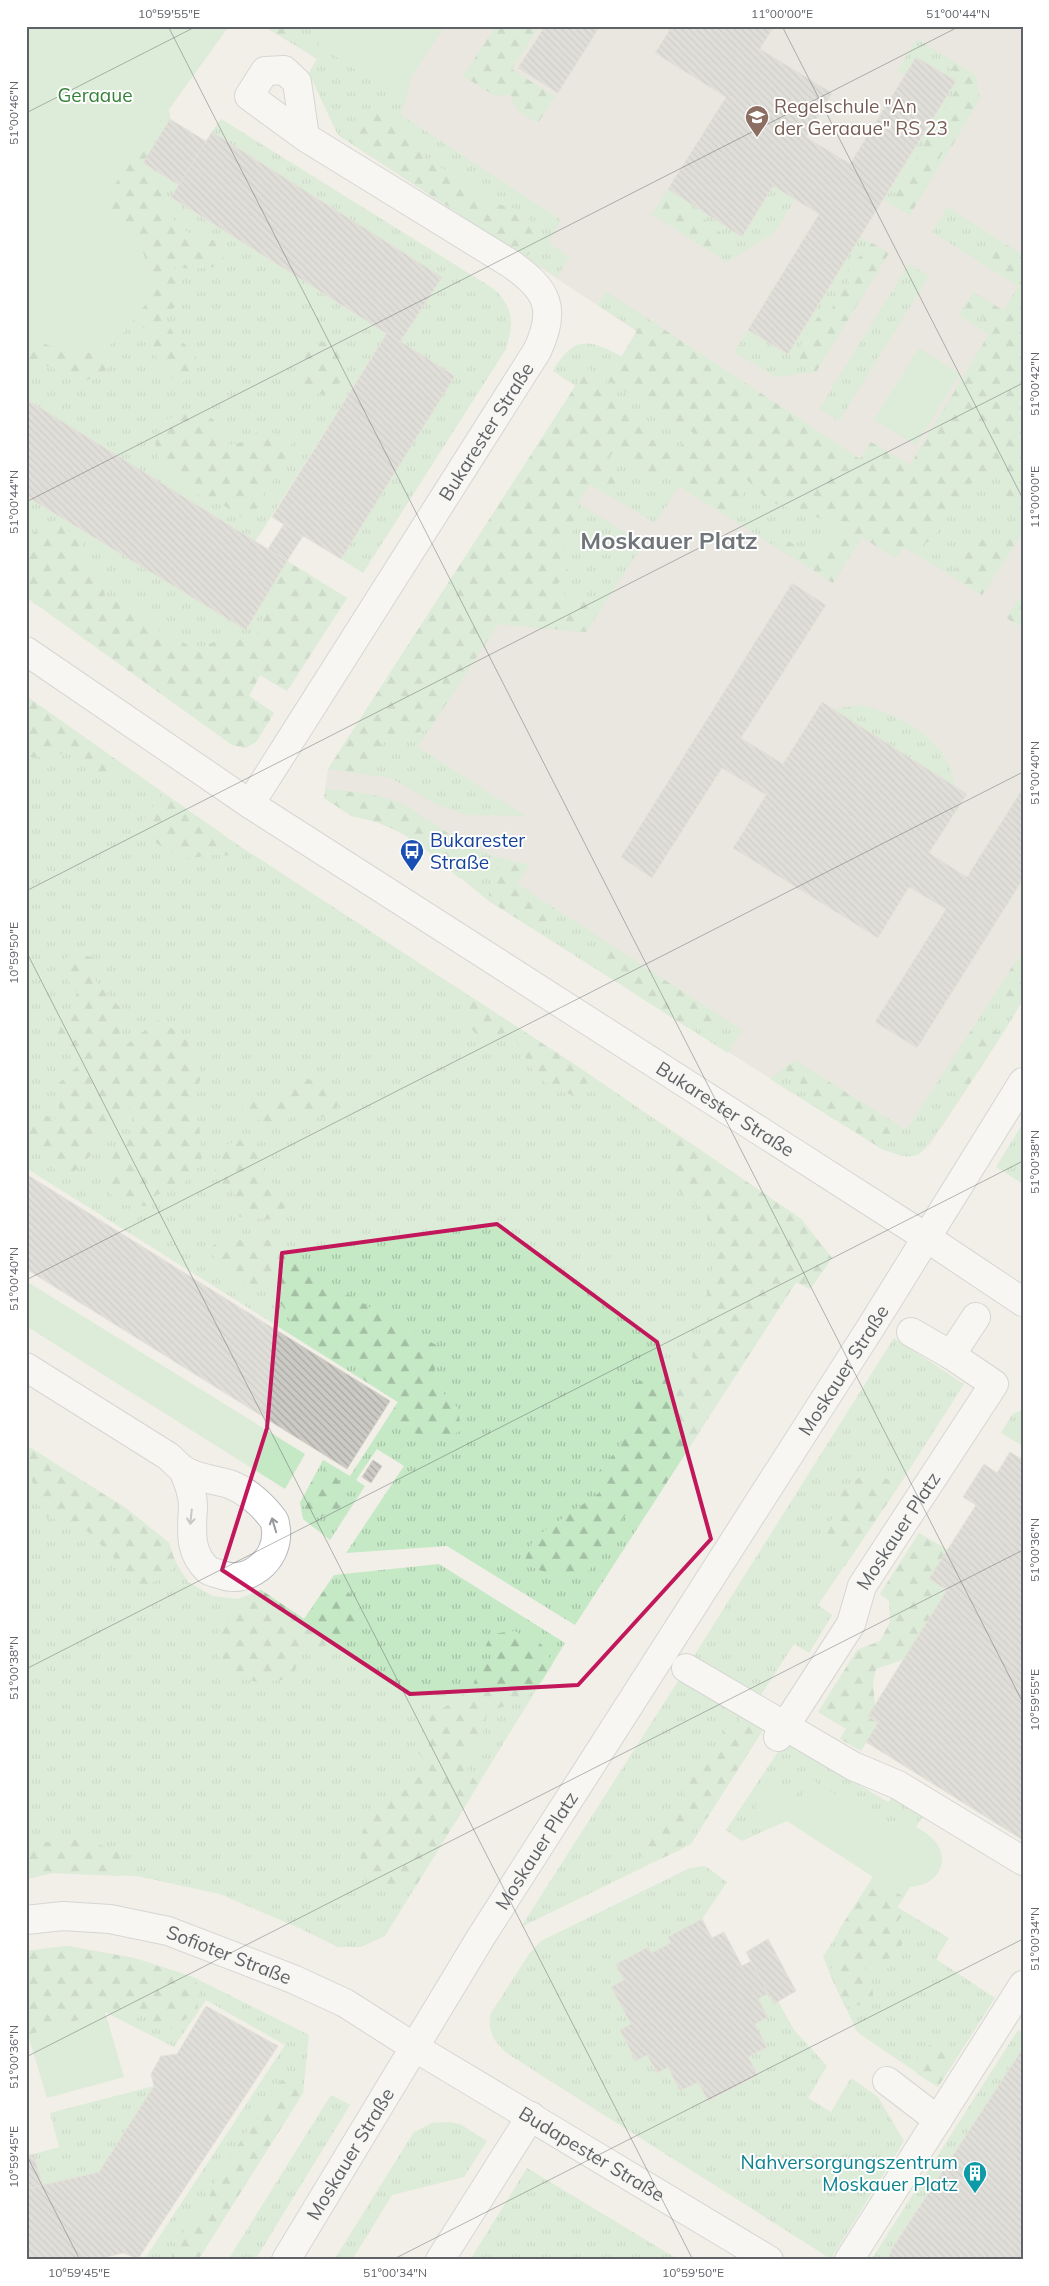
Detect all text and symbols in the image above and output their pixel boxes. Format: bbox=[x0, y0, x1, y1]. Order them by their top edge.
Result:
text: 10°59'55"E bbox=[138, 6, 200, 21]
text: 11°00'00"E bbox=[751, 6, 813, 21]
text: 51°00'44"N bbox=[926, 6, 990, 21]
text: 51°00'46"N bbox=[6, 81, 21, 145]
park label: Geraaue bbox=[57, 83, 133, 107]
place label: Regelschule "An der Geraaue" RS 23 bbox=[774, 94, 948, 140]
school or university icon: Regelschule "An der Geraaue" RS 23 bbox=[744, 104, 770, 138]
text: 51°00'42"N bbox=[1027, 352, 1042, 416]
street label: Bukarester Straße bbox=[433, 358, 539, 505]
text: 11°00'00"E bbox=[1027, 466, 1042, 528]
text: 51°00'44"N bbox=[6, 470, 21, 534]
district label: Moskauer Platz bbox=[580, 525, 758, 555]
text: 51°00'40"N bbox=[1027, 741, 1042, 805]
place label: Bukarester Straße bbox=[430, 828, 525, 874]
bus stop icon: Bukarester Straße bbox=[399, 838, 425, 872]
text: 10°59'50"E bbox=[6, 922, 21, 984]
street label: Bukarester Straße bbox=[652, 1056, 799, 1162]
text: 51°00'38"N bbox=[1027, 1130, 1042, 1194]
text: 51°00'40"N bbox=[6, 1247, 21, 1311]
street label: Moskauer Straße bbox=[793, 1301, 894, 1440]
street label: Moskauer Platz bbox=[851, 1467, 945, 1594]
one-way arrow bbox=[187, 1508, 196, 1524]
one-way arrow bbox=[268, 1517, 278, 1533]
text: 51°00'36"N bbox=[1027, 1518, 1042, 1582]
text: 51°00'38"N bbox=[6, 1636, 21, 1700]
text: 10°59'55"E bbox=[1027, 1669, 1042, 1731]
street label: Moskauer Platz bbox=[490, 1787, 583, 1914]
text: 51°00'34"N bbox=[1027, 1907, 1042, 1971]
street label: Sofioter Straße bbox=[163, 1920, 295, 1989]
text: 51°00'36"N bbox=[6, 2025, 21, 2089]
street label: Moskauer Straße bbox=[301, 2083, 399, 2224]
street label: Budapester Straße bbox=[515, 2101, 669, 2207]
text: 10°59'45"E bbox=[6, 2126, 21, 2188]
place label: Nahversorgungszentrum Moskauer Platz bbox=[741, 2150, 958, 2196]
building icon: Nahversorgungszentrum Moskauer Platz bbox=[962, 2160, 988, 2194]
text: 10°59'45"E bbox=[48, 2265, 110, 2280]
text: 51°00'34"N bbox=[363, 2265, 427, 2280]
text: 10°59'50"E bbox=[662, 2265, 724, 2280]

